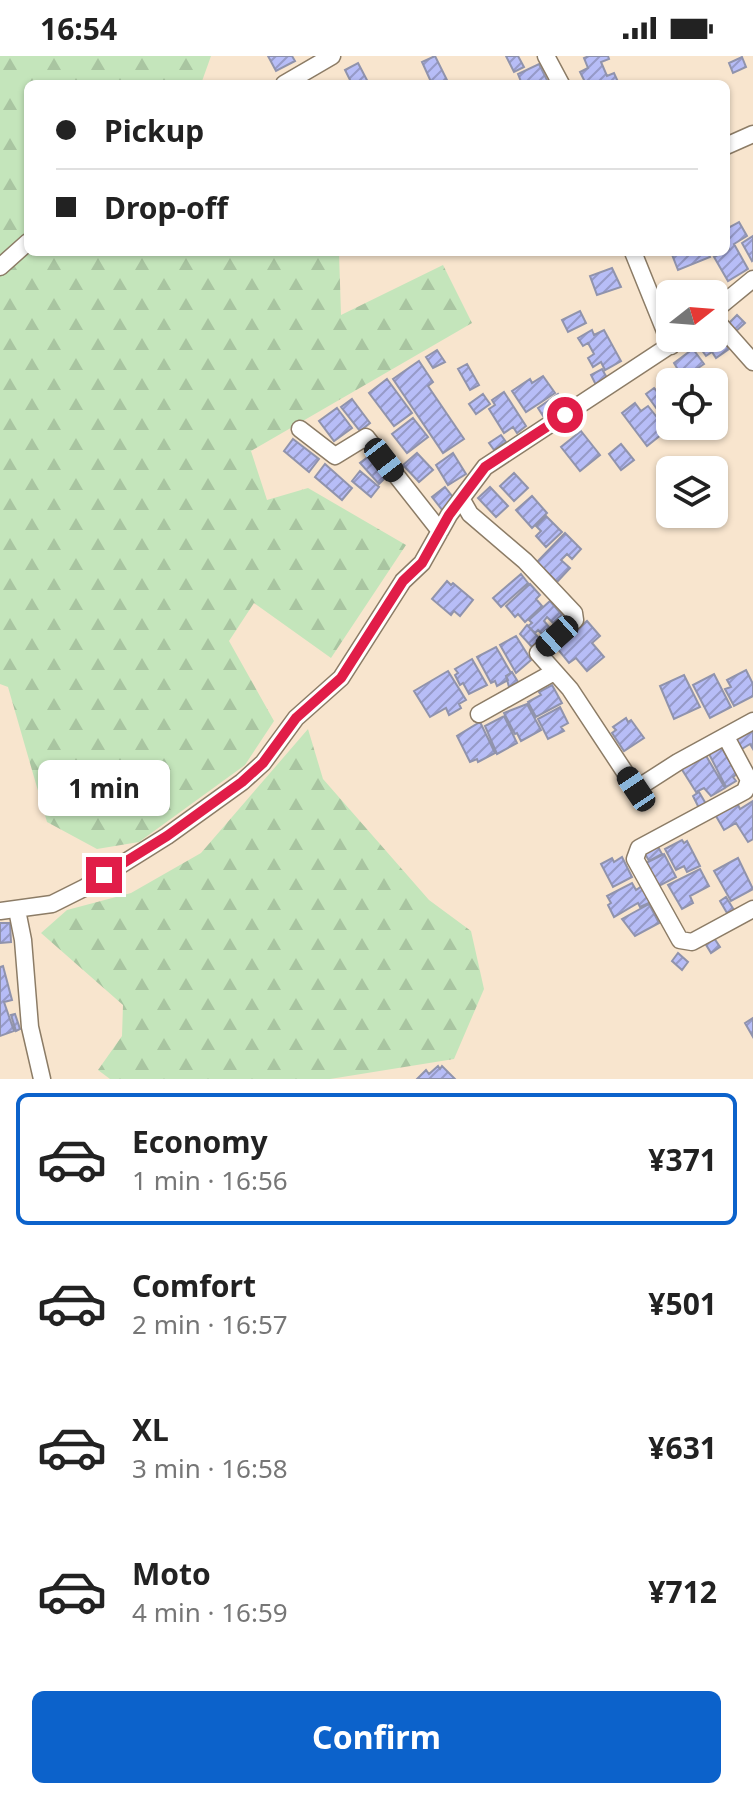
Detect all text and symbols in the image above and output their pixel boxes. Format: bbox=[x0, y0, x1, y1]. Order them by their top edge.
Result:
text: 16:54 bbox=[40, 8, 117, 49]
text: Pickup bbox=[104, 110, 204, 151]
text: Drop-off bbox=[104, 187, 228, 228]
north arrow bbox=[656, 280, 728, 352]
map controls bbox=[656, 280, 728, 528]
button: locate bbox=[656, 368, 728, 440]
route start bbox=[547, 397, 583, 433]
car bbox=[360, 434, 408, 486]
button: layers bbox=[656, 456, 728, 528]
car bbox=[531, 611, 583, 661]
callout: 1 min bbox=[38, 759, 170, 815]
car bbox=[613, 762, 659, 816]
text: 1 min bbox=[68, 770, 140, 806]
route end bbox=[86, 857, 122, 893]
text: Economy bbox=[132, 1121, 268, 1162]
icon: car bbox=[36, 1123, 108, 1195]
text: ¥371 bbox=[648, 1139, 717, 1180]
text: 1 min · 16:56 bbox=[132, 1162, 288, 1198]
text: Comfort bbox=[132, 1265, 256, 1306]
icon: car bbox=[36, 1267, 108, 1339]
text: ¥501 bbox=[648, 1283, 717, 1324]
text: 2 min · 16:57 bbox=[132, 1306, 288, 1342]
text: XL bbox=[132, 1409, 169, 1450]
icon: car bbox=[36, 1411, 108, 1483]
text: ¥631 bbox=[648, 1427, 717, 1468]
text: 3 min · 16:58 bbox=[132, 1450, 288, 1486]
text: Moto bbox=[132, 1553, 211, 1594]
icon: car bbox=[36, 1555, 108, 1627]
text: ¥712 bbox=[648, 1571, 717, 1612]
text: 4 min · 16:59 bbox=[132, 1594, 288, 1630]
button: Confirm bbox=[32, 1691, 721, 1783]

